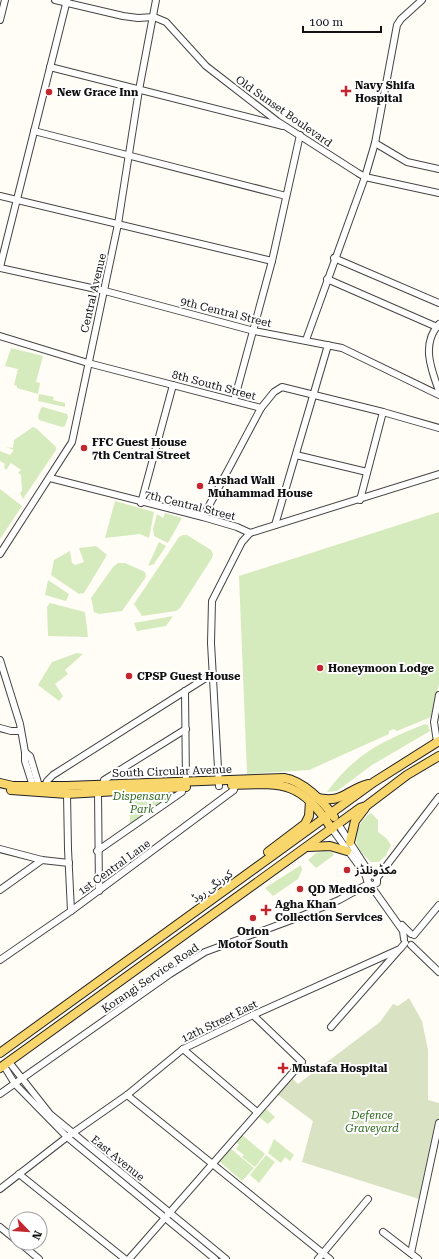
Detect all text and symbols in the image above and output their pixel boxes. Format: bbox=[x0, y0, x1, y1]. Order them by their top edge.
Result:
scale bar bbox=[303, 8, 381, 34]
text: 100 m bbox=[309, 15, 343, 29]
street label: Old Sunset Boulevard bbox=[233, 73, 334, 150]
place label: Navy Shifa Hospital bbox=[355, 79, 415, 105]
marker: Navy Shifa Hospital bbox=[340, 85, 352, 97]
place label: New Grace Inn bbox=[57, 86, 139, 99]
marker: New Grace Inn bbox=[44, 87, 54, 97]
street label: Central Avenue bbox=[78, 252, 109, 334]
street label: 9th Central Street bbox=[179, 295, 273, 330]
street label: 8th South Street bbox=[170, 368, 257, 403]
place label: FFC Guest House 7th Central Street bbox=[92, 436, 191, 462]
marker: FFC Guest House 7th Central Street bbox=[79, 443, 89, 453]
place label: Arshad Wali Muhammad House bbox=[208, 474, 313, 500]
marker: Arshad Wali Muhammad House bbox=[195, 481, 205, 491]
street label: 7th Central Street bbox=[143, 488, 237, 523]
place label: Honeymoon Lodge bbox=[328, 662, 435, 675]
marker: Honeymoon Lodge bbox=[315, 663, 325, 673]
place label: CPSP Guest House bbox=[137, 670, 241, 683]
marker: CPSP Guest House bbox=[124, 671, 134, 681]
street label: South Circular Avenue bbox=[112, 763, 232, 780]
park label: Dispensary Park bbox=[112, 790, 172, 816]
street label: 1st Central Lane bbox=[76, 837, 153, 898]
place label: مکڈونلڈز bbox=[354, 863, 397, 877]
marker: مکڈونلڈز bbox=[342, 865, 352, 875]
street label: کورنگی روڈ bbox=[189, 867, 236, 905]
place label: QD Medicos bbox=[308, 883, 376, 896]
marker: QD Medicos bbox=[295, 884, 305, 894]
place label: Agha Khan Collection Services bbox=[275, 898, 383, 924]
marker: Agha Khan Collection Services bbox=[260, 904, 272, 916]
marker: Orion Motor South bbox=[248, 913, 258, 923]
place label: Orion Motor South bbox=[218, 925, 289, 951]
street label: Korangi Service Road bbox=[99, 941, 201, 1016]
street label: 12th Street East bbox=[179, 997, 259, 1045]
marker: Mustafa Hospital bbox=[277, 1062, 289, 1074]
place label: Mustafa Hospital bbox=[292, 1062, 388, 1075]
park label: Defence Graveyard bbox=[345, 1109, 399, 1135]
street label: East Avenue bbox=[88, 1133, 147, 1184]
north arrow bbox=[8, 1211, 48, 1251]
text: N bbox=[29, 1228, 44, 1242]

